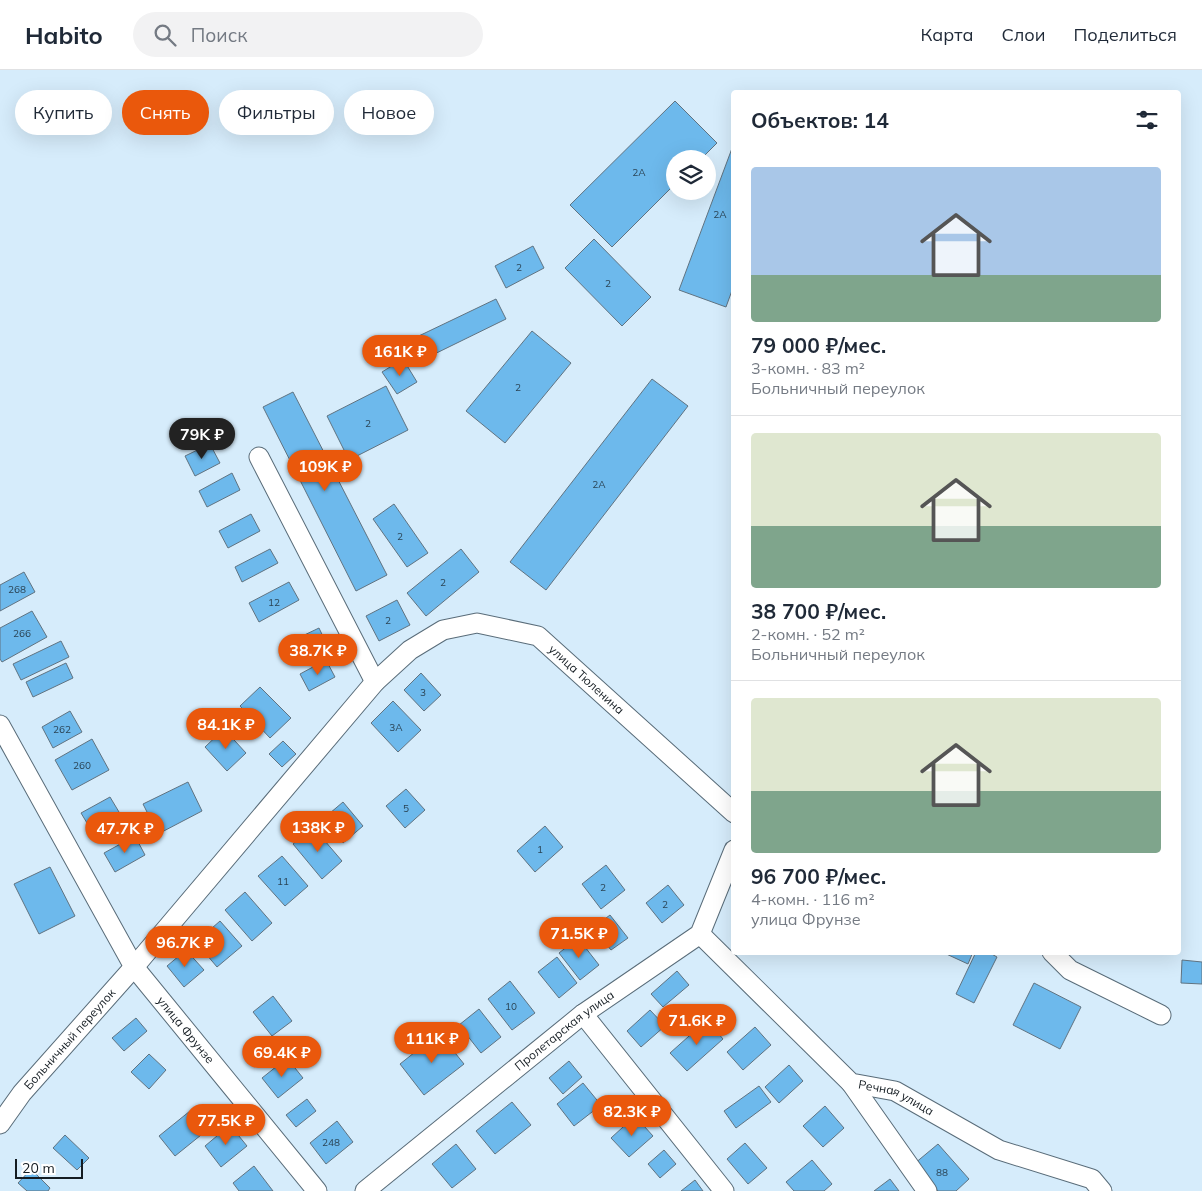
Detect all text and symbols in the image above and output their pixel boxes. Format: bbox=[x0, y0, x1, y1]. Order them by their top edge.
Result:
search box bbox=[133, 12, 483, 57]
text: Habito bbox=[25, 20, 103, 50]
icon: search bbox=[151, 21, 179, 49]
text: Поиск bbox=[191, 23, 248, 47]
text: Карта bbox=[921, 23, 973, 46]
text: Слои bbox=[1001, 23, 1046, 46]
text: Поделиться bbox=[1074, 23, 1177, 46]
chip: Купить bbox=[15, 90, 112, 135]
chip: Снять bbox=[122, 90, 209, 135]
chip: Фильтры bbox=[219, 90, 334, 135]
chip: Новое bbox=[344, 90, 434, 135]
icon: filters bbox=[1133, 106, 1161, 134]
text: Объектов: 14 bbox=[751, 107, 889, 133]
map controls bbox=[666, 150, 716, 200]
button: layers bbox=[666, 150, 716, 200]
house number: 2А bbox=[632, 166, 646, 179]
icon: home bbox=[911, 200, 1001, 290]
house number: 2А bbox=[713, 208, 727, 221]
house number: 2 bbox=[516, 261, 522, 274]
house number: 2 bbox=[605, 277, 611, 290]
text: 79 000 ₽/мес. bbox=[751, 332, 886, 358]
pin: 161K ₽ bbox=[359, 334, 441, 377]
text: 161K ₽ bbox=[373, 341, 427, 361]
text: 3-комн. · 83 m² bbox=[751, 358, 865, 378]
text: Больничный переулок bbox=[751, 378, 925, 398]
house number: 2 bbox=[515, 381, 521, 394]
house number: 2 bbox=[365, 417, 371, 430]
pin: 79K ₽ bbox=[167, 418, 237, 460]
text: 79K ₽ bbox=[180, 424, 224, 444]
pin: 109K ₽ bbox=[284, 450, 366, 492]
text: 109K ₽ bbox=[298, 456, 352, 476]
icon: home bbox=[911, 465, 1001, 555]
house number: 2А bbox=[592, 478, 606, 491]
house number: 2 bbox=[397, 530, 403, 543]
house number: 2 bbox=[440, 576, 446, 589]
house number: 268 bbox=[8, 583, 26, 596]
house number: 12 bbox=[268, 596, 280, 609]
text: 38 700 ₽/мес. bbox=[751, 598, 886, 624]
house number: 2 bbox=[385, 614, 391, 627]
text: 2-комн. · 52 m² bbox=[751, 624, 865, 644]
house number: 266 bbox=[13, 627, 31, 640]
pin: 38.7K ₽ bbox=[272, 634, 364, 676]
text: 38.7K ₽ bbox=[289, 640, 347, 660]
street label: улица Тюленина bbox=[546, 641, 627, 717]
text: Больничный переулок bbox=[751, 644, 925, 664]
house number: 3 bbox=[420, 686, 426, 699]
pin: 84.1K ₽ bbox=[180, 708, 272, 750]
text: 84.1K ₽ bbox=[197, 714, 255, 734]
house number: 3А bbox=[389, 721, 403, 734]
house number: 262 bbox=[53, 723, 71, 736]
icon: home bbox=[911, 730, 1001, 820]
house number: 260 bbox=[73, 759, 91, 772]
house number: 5 bbox=[403, 802, 409, 815]
pin: 138K ₽ bbox=[277, 810, 359, 853]
pin: 47.7K ₽ bbox=[79, 812, 171, 854]
text: 138K ₽ bbox=[291, 817, 345, 837]
text: 47.7K ₽ bbox=[96, 818, 154, 838]
house number: 1 bbox=[537, 843, 543, 856]
text: 96 700 ₽/мес. bbox=[751, 863, 886, 889]
house number: 11 bbox=[277, 875, 289, 888]
house number: 2 bbox=[600, 881, 606, 894]
text: 4-комн. · 116 m² bbox=[751, 889, 875, 909]
house number: 2 bbox=[662, 898, 668, 911]
text: улица Фрунзе bbox=[751, 909, 861, 929]
pin: 71.5K ₽ bbox=[533, 916, 625, 959]
text: 71.5K ₽ bbox=[550, 923, 608, 943]
pin: 96.7K ₽ bbox=[139, 926, 231, 968]
text: 96.7K ₽ bbox=[156, 932, 214, 952]
street label: Больничный переулок bbox=[21, 985, 119, 1093]
street label: Пролетарская улица bbox=[511, 987, 617, 1073]
street label: улица Фрунзе bbox=[154, 993, 218, 1067]
house number: 10 bbox=[505, 1000, 517, 1013]
pin: 71.6K ₽ bbox=[651, 1004, 743, 1046]
text: 71.6K ₽ bbox=[668, 1010, 726, 1030]
pin: 111K ₽ bbox=[391, 1022, 473, 1064]
text: 111K ₽ bbox=[405, 1028, 459, 1048]
pin: 69.4K ₽ bbox=[236, 1036, 328, 1078]
text: 69.4K ₽ bbox=[253, 1042, 311, 1062]
street label: Речная улица bbox=[857, 1077, 937, 1118]
pin: 82.3K ₽ bbox=[586, 1094, 678, 1137]
text: 82.3K ₽ bbox=[603, 1101, 661, 1121]
pin: 77.5K ₽ bbox=[180, 1104, 272, 1146]
text: 77.5K ₽ bbox=[197, 1110, 255, 1130]
house number: 248 bbox=[322, 1136, 340, 1149]
scale bar bbox=[15, 1156, 82, 1179]
text: 20 m bbox=[22, 1159, 55, 1177]
house number: 88 bbox=[936, 1166, 948, 1179]

